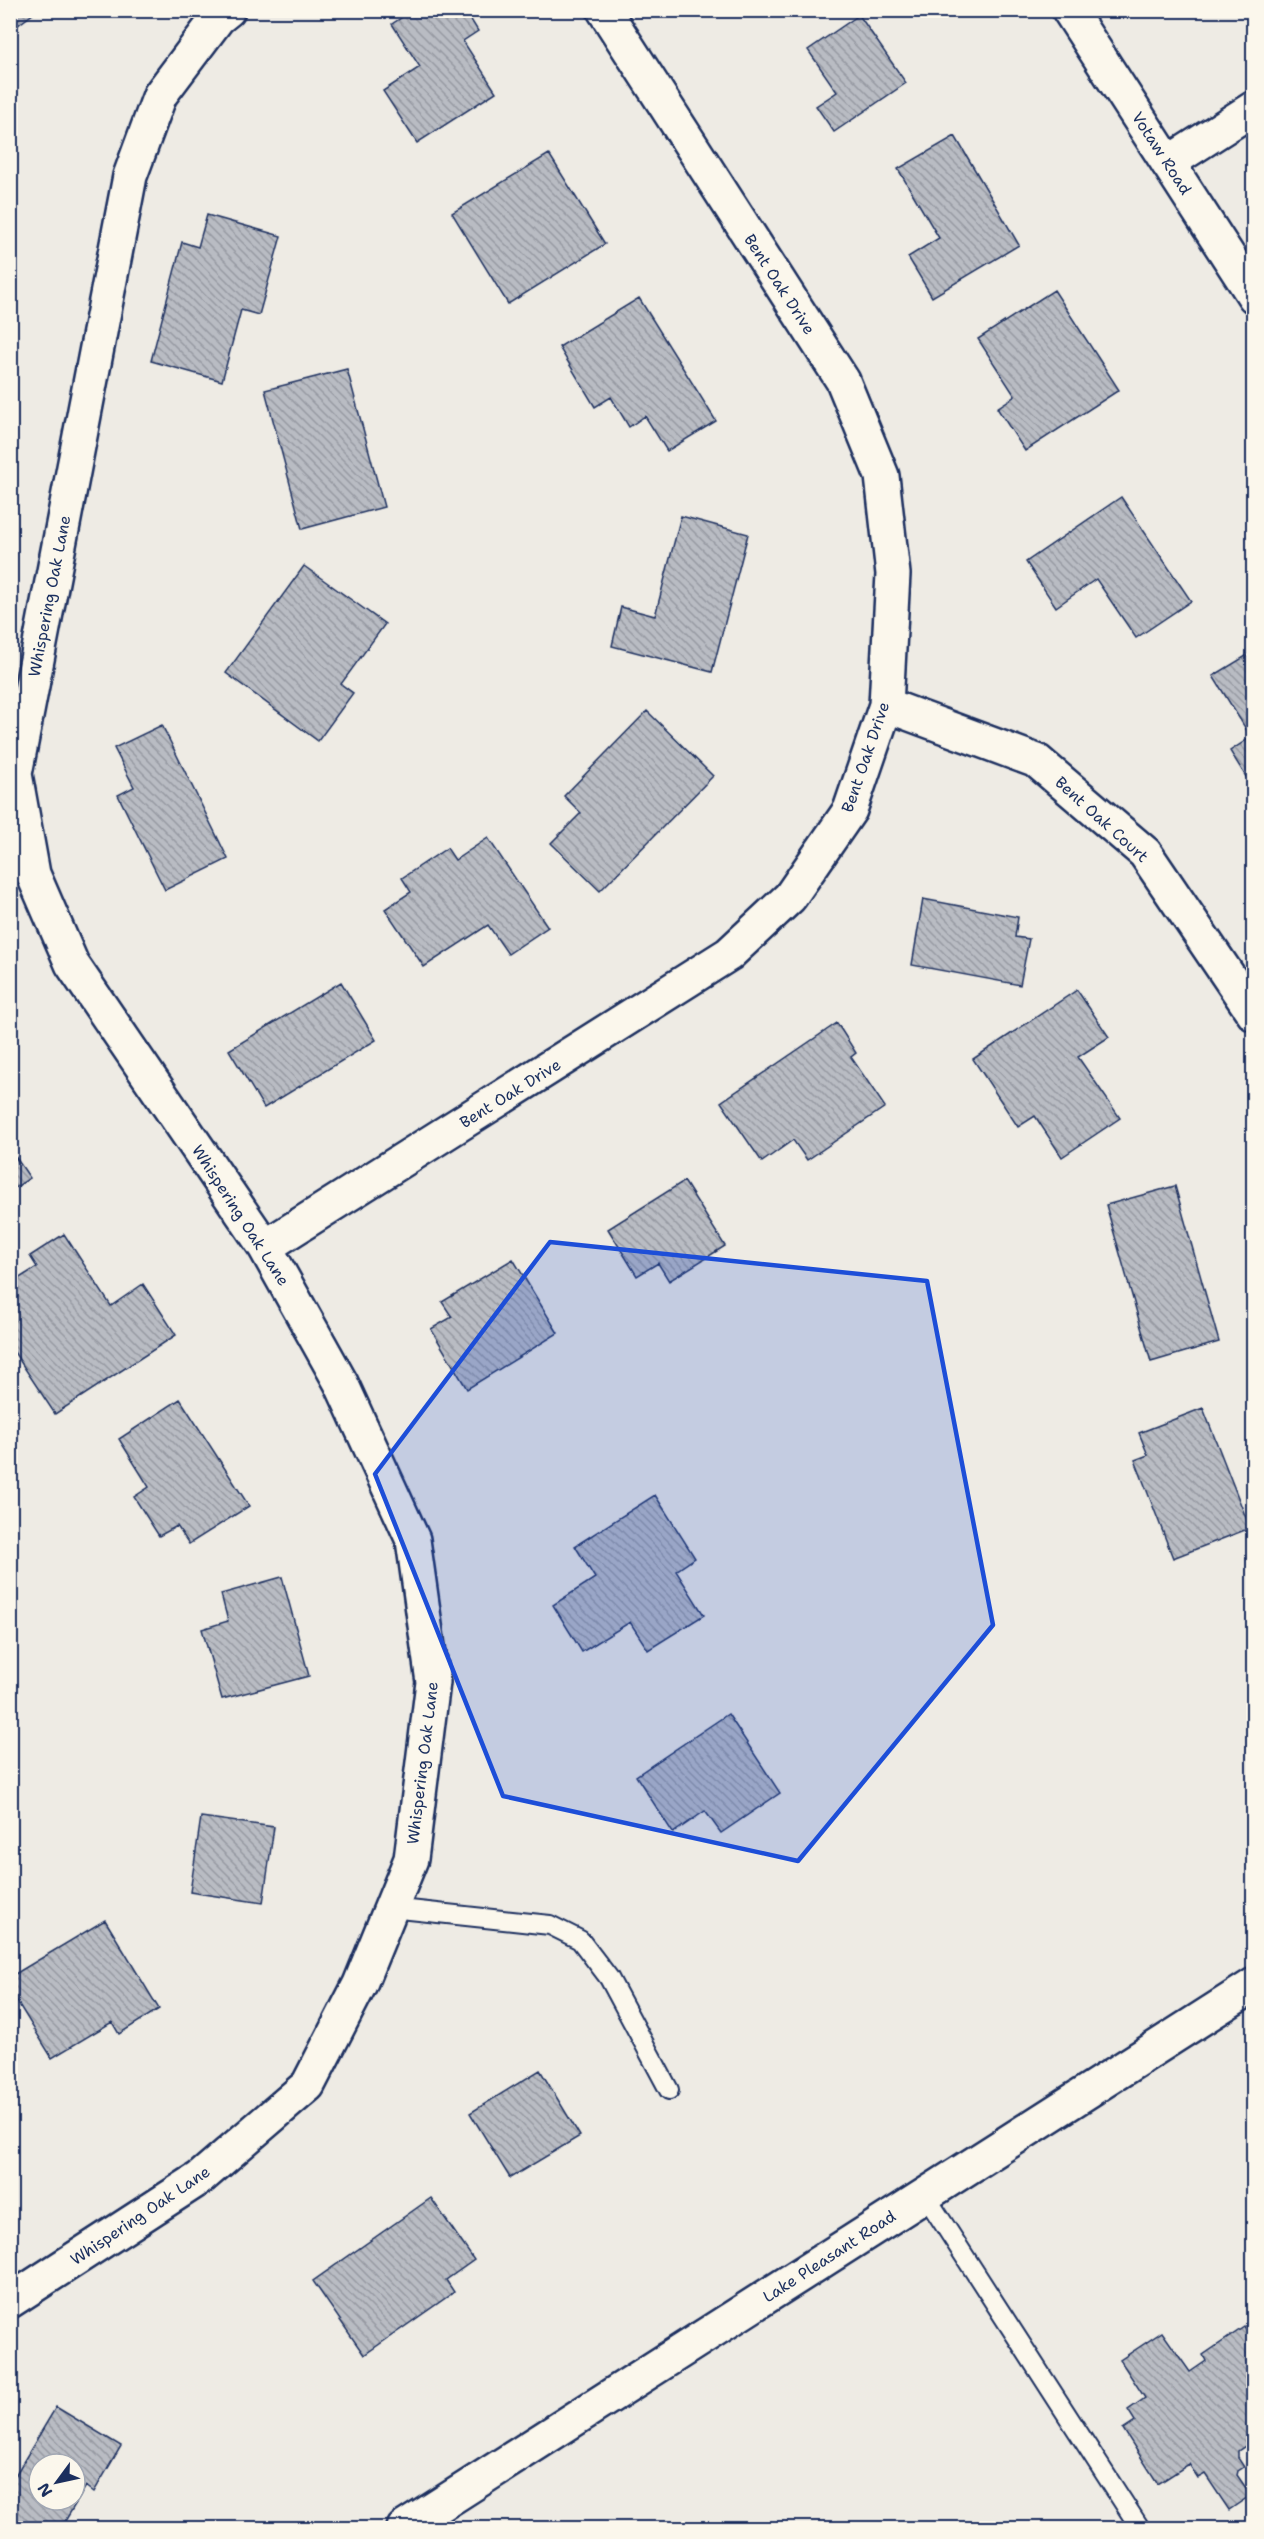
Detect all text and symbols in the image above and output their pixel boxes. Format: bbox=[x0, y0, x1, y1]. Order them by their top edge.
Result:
street label: Votaw Road bbox=[1127, 108, 1196, 199]
street label: Bent Oak Drive bbox=[739, 230, 820, 338]
street label: Whispering Oak Lane bbox=[24, 514, 75, 679]
street label: Bent Oak Drive bbox=[837, 699, 894, 815]
street label: Bent Oak Court bbox=[1051, 772, 1153, 867]
street label: Bent Oak Drive bbox=[456, 1054, 565, 1133]
street label: Whispering Oak Lane bbox=[187, 1141, 294, 1290]
street label: Whispering Oak Lane bbox=[402, 1680, 443, 1846]
street label: Whispering Oak Lane bbox=[66, 2161, 214, 2270]
street label: Lake Pleasant Road bbox=[759, 2206, 900, 2307]
north arrow bbox=[27, 2452, 87, 2512]
text: N bbox=[33, 2479, 57, 2501]

